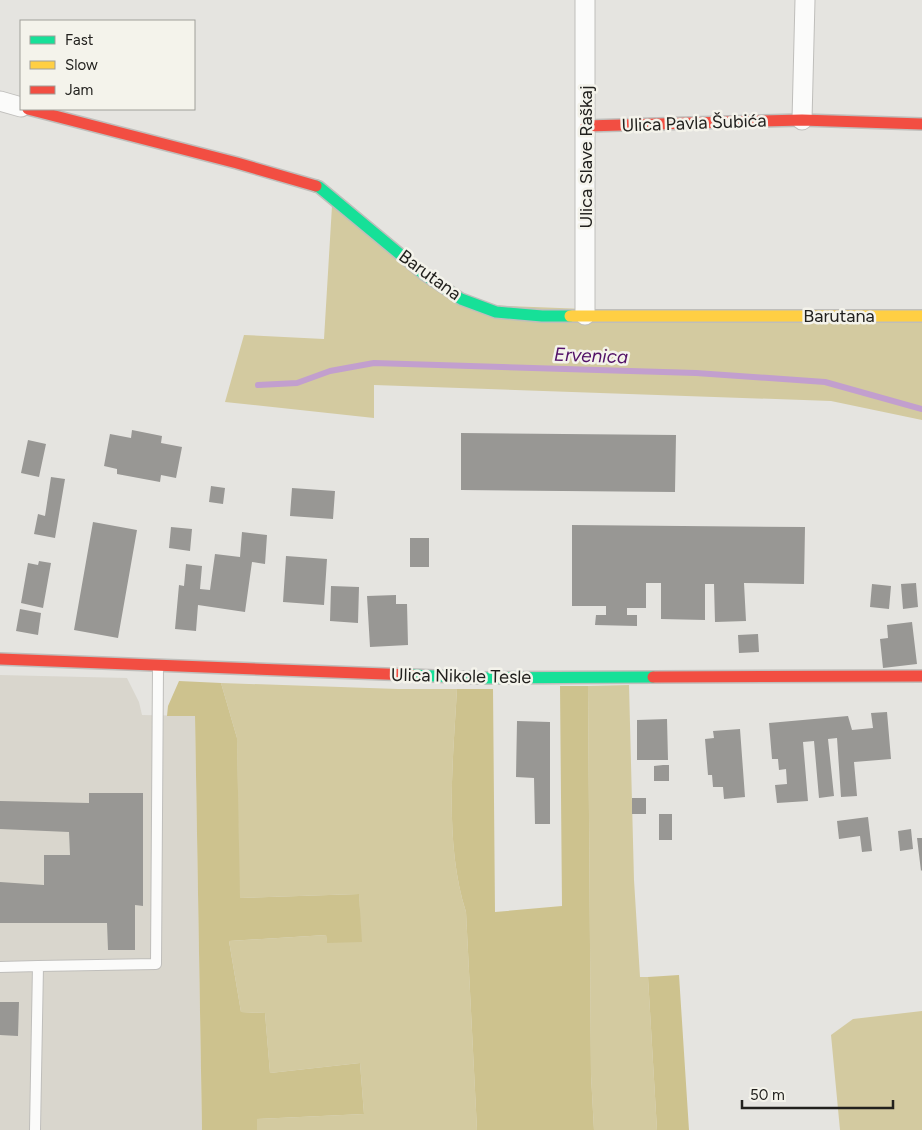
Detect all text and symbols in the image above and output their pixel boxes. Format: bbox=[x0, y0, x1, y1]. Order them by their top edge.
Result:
legend bbox=[20, 20, 195, 110]
text: Fast bbox=[65, 31, 94, 49]
text: Slow bbox=[65, 56, 98, 74]
text: Jam bbox=[65, 81, 93, 99]
street label: Ulica Slave Raškaj bbox=[575, 85, 597, 229]
street label: Ulica Pavla Šubića bbox=[621, 109, 767, 137]
street label: Barutana bbox=[395, 245, 465, 305]
street label: Barutana bbox=[803, 305, 875, 327]
water label: Ervenica bbox=[553, 343, 629, 368]
street label: Ulica Nikole Tesle bbox=[391, 664, 532, 688]
scale bar bbox=[742, 1078, 893, 1110]
text: 50 m bbox=[750, 1086, 785, 1104]

